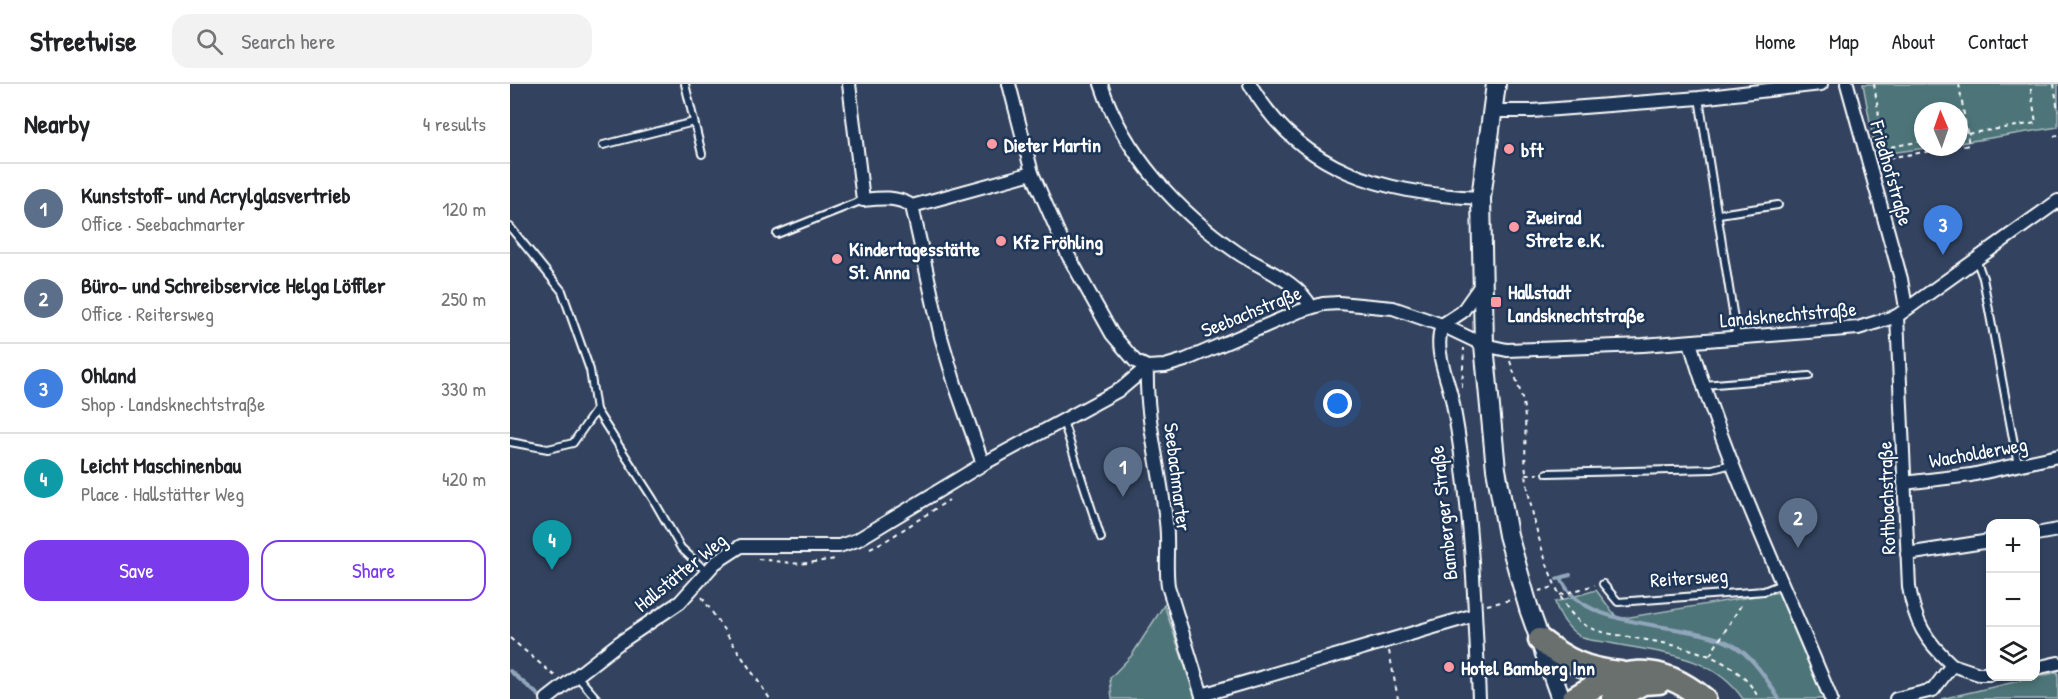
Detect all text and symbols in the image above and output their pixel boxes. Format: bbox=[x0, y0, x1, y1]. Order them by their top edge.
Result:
search box bbox=[172, 14, 592, 68]
text: Streetwise bbox=[30, 22, 136, 60]
icon: search bbox=[193, 25, 226, 58]
text: Search here bbox=[241, 26, 335, 56]
text: Home bbox=[1755, 27, 1796, 56]
text: Map bbox=[1829, 27, 1859, 56]
text: About bbox=[1892, 27, 1935, 56]
text: Contact bbox=[1968, 27, 2028, 56]
north arrow bbox=[1914, 102, 1968, 156]
text: Nearby bbox=[24, 106, 90, 141]
text: 4 results bbox=[423, 110, 486, 137]
street label: Friedhofstraße bbox=[1864, 117, 1920, 229]
place label: Dieter Martin bbox=[1004, 131, 1101, 158]
place label: bft bbox=[1521, 136, 1544, 163]
marker: Dieter Martin bbox=[985, 137, 999, 151]
marker: bft bbox=[1502, 142, 1516, 156]
text: Kunststoff- und Acrylglasvertrieb bbox=[81, 180, 351, 210]
text: 1 bbox=[40, 195, 47, 222]
text: 120 m bbox=[442, 195, 486, 222]
place label: Zweirad Stretz e.K. bbox=[1526, 203, 1605, 253]
pin: 3 bbox=[1924, 206, 1962, 255]
text: Office · Seebachmarter bbox=[81, 210, 245, 237]
marker: Zweirad Stretz e.K. bbox=[1507, 220, 1521, 234]
place label: Kfz Fröhling bbox=[1013, 228, 1103, 256]
marker: Kfz Fröhling bbox=[994, 234, 1008, 248]
place label: Kindertagesstätte St. Anna bbox=[849, 235, 980, 285]
marker: Kindertagesstätte St. Anna bbox=[830, 252, 844, 266]
text: Büro- und Schreibservice Helga Löffler bbox=[81, 270, 386, 300]
place label: Hallstadt Landsknechtstraße bbox=[1508, 278, 1645, 329]
street label: Seebachstraße bbox=[1197, 279, 1305, 343]
text: 2 bbox=[39, 285, 48, 312]
text: 250 m bbox=[441, 285, 486, 312]
marker: Hallstadt Landsknechtstraße bbox=[1489, 295, 1503, 309]
street label: Landsknechtstraße bbox=[1719, 295, 1857, 333]
text: Office · Reitersweg bbox=[81, 300, 214, 327]
text: Ohland bbox=[81, 360, 135, 390]
text: 3 bbox=[39, 375, 48, 402]
text: 330 m bbox=[441, 375, 486, 402]
your location bbox=[1323, 389, 1352, 418]
text: Shop · Landsknechtstraße bbox=[81, 390, 265, 417]
street label: Seebachmarter bbox=[1158, 421, 1198, 533]
street label: Wacholderweg bbox=[1927, 430, 2029, 474]
street label: Rothbachstraße bbox=[1871, 441, 1901, 555]
street label: Bamberger Straße bbox=[1423, 445, 1463, 581]
pin: 1 bbox=[1104, 448, 1142, 497]
text: Leicht Maschinenbau bbox=[81, 450, 241, 480]
text: 4 bbox=[40, 465, 47, 492]
text: 420 m bbox=[442, 465, 486, 492]
text: Place · Hallstätter Weg bbox=[81, 480, 244, 507]
pin: 2 bbox=[1778, 498, 1818, 548]
map controls bbox=[1986, 519, 2040, 681]
button: + bbox=[1986, 519, 2040, 573]
pin: 4 bbox=[532, 520, 572, 570]
street label: Hallstätter Weg bbox=[628, 526, 732, 618]
button: Save bbox=[24, 540, 249, 601]
button: Share bbox=[261, 540, 486, 601]
street label: Reitersweg bbox=[1649, 561, 1729, 593]
button: − bbox=[1986, 573, 2040, 627]
button: layers bbox=[1986, 627, 2040, 681]
place label: Hotel Bamberg Inn bbox=[1461, 654, 1595, 682]
marker: Hotel Bamberg Inn bbox=[1442, 660, 1456, 674]

